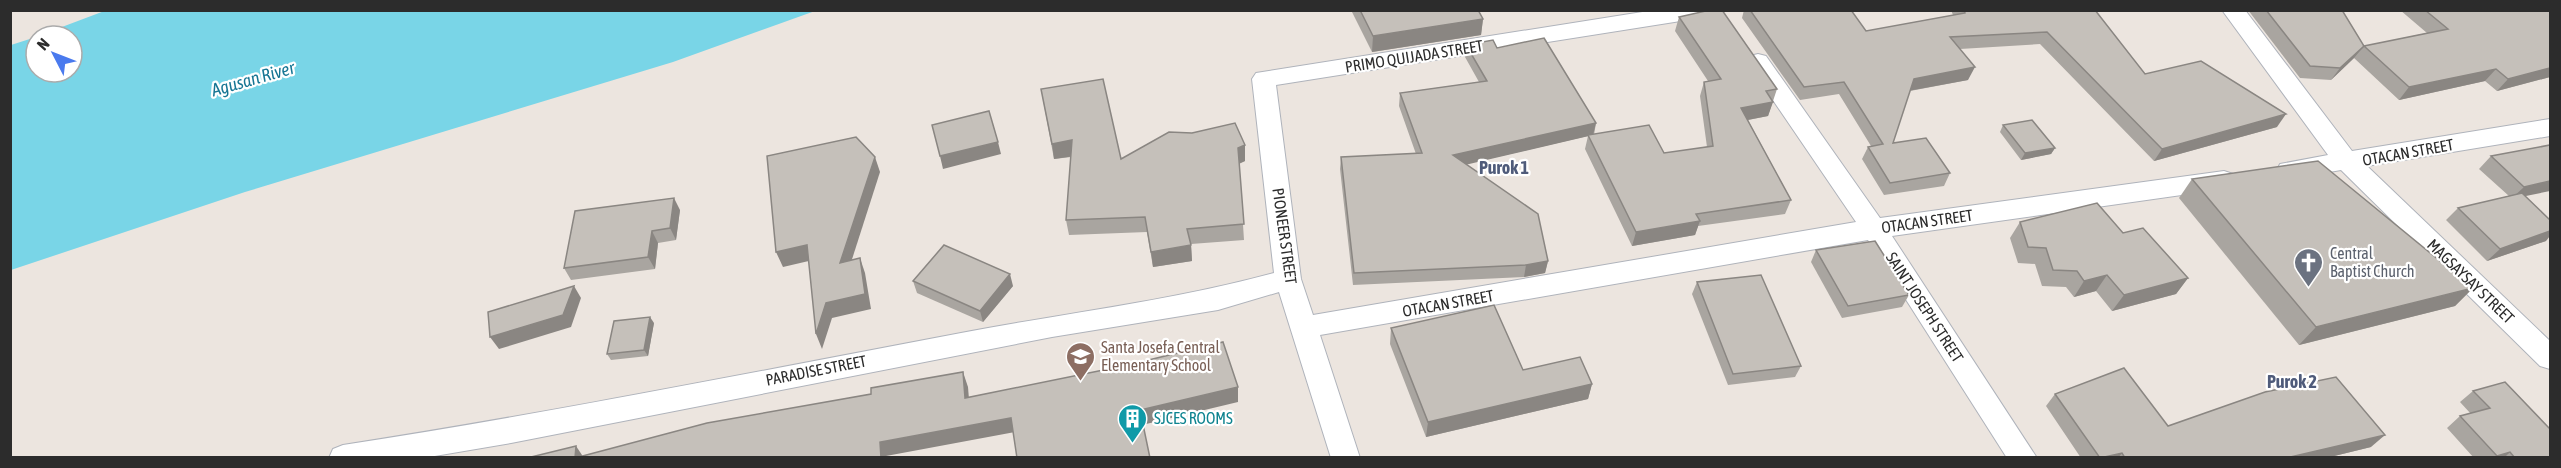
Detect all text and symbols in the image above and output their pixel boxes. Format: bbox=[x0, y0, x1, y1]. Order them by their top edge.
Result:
north arrow bbox=[24, 24, 84, 84]
text: N bbox=[33, 34, 53, 53]
street label: PRIMO QUIJADA STREET bbox=[1344, 36, 1484, 76]
water label: Agusan River bbox=[208, 56, 298, 101]
street label: OTACAN STREET bbox=[2361, 135, 2455, 169]
district label: Purok 1 bbox=[1479, 157, 1529, 178]
street label: PIONEER STREET bbox=[1269, 187, 1301, 285]
street label: OTACAN STREET bbox=[1880, 206, 1974, 236]
street label: MAGSAYSAY STREET bbox=[2424, 235, 2518, 327]
place label: Central Baptist Church bbox=[2330, 244, 2414, 281]
church icon: Central Baptist Church bbox=[2293, 246, 2325, 288]
street label: SAINT JOSEPH STREET bbox=[1883, 249, 1967, 365]
street label: OTACAN STREET bbox=[1401, 286, 1495, 320]
place label: Santa Josefa Central Elementary School bbox=[1101, 338, 1220, 375]
school or university icon: Santa Josefa Central Elementary School bbox=[1064, 340, 1096, 382]
street label: PARADISE STREET bbox=[764, 351, 868, 389]
district label: Purok 2 bbox=[2267, 371, 2317, 392]
building icon: SJCES ROOMS bbox=[1117, 402, 1149, 444]
place label: SJCES ROOMS bbox=[1154, 409, 1233, 427]

